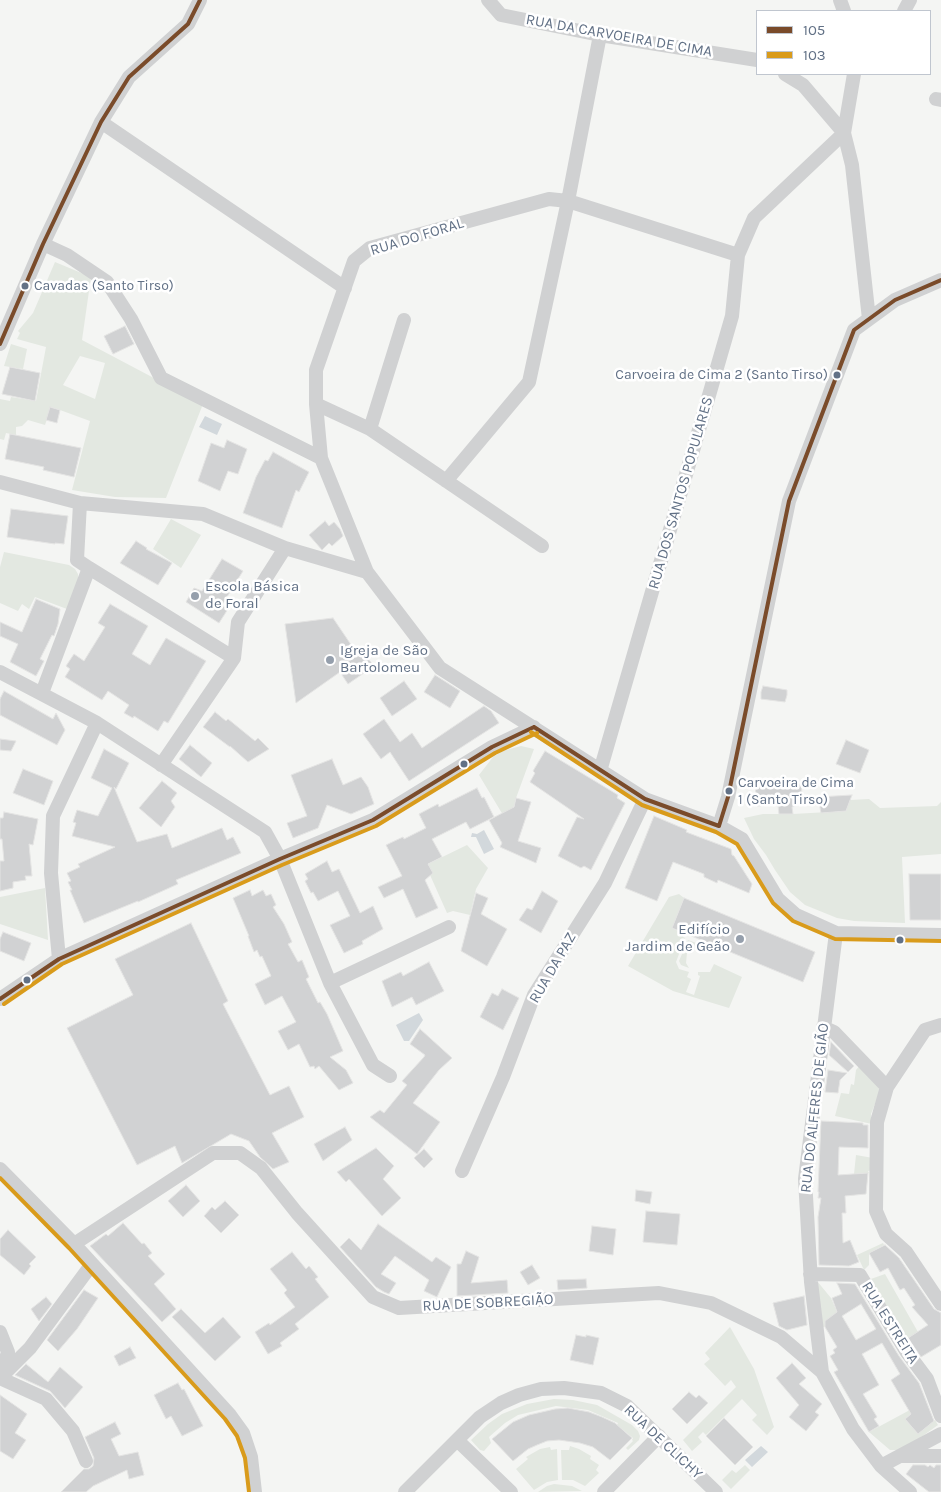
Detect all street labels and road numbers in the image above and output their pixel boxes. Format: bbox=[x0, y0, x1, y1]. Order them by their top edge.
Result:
street label: RUA DA CARVOEIRA DE CIMA bbox=[524, 11, 714, 61]
street label: RUA DO FORAL bbox=[368, 214, 466, 260]
street label: RUA DOS SANTOS POPULARES bbox=[645, 395, 717, 591]
street label: RUA DA PAZ bbox=[526, 930, 580, 1006]
street label: RUA DO ALFERES DE GIÃO bbox=[797, 1022, 833, 1194]
street label: RUA ESTREITA bbox=[858, 1279, 922, 1367]
street label: RUA DE SOBREGIÃO bbox=[422, 1291, 554, 1315]
street label: RUA DE CLICHY bbox=[620, 1401, 706, 1483]

